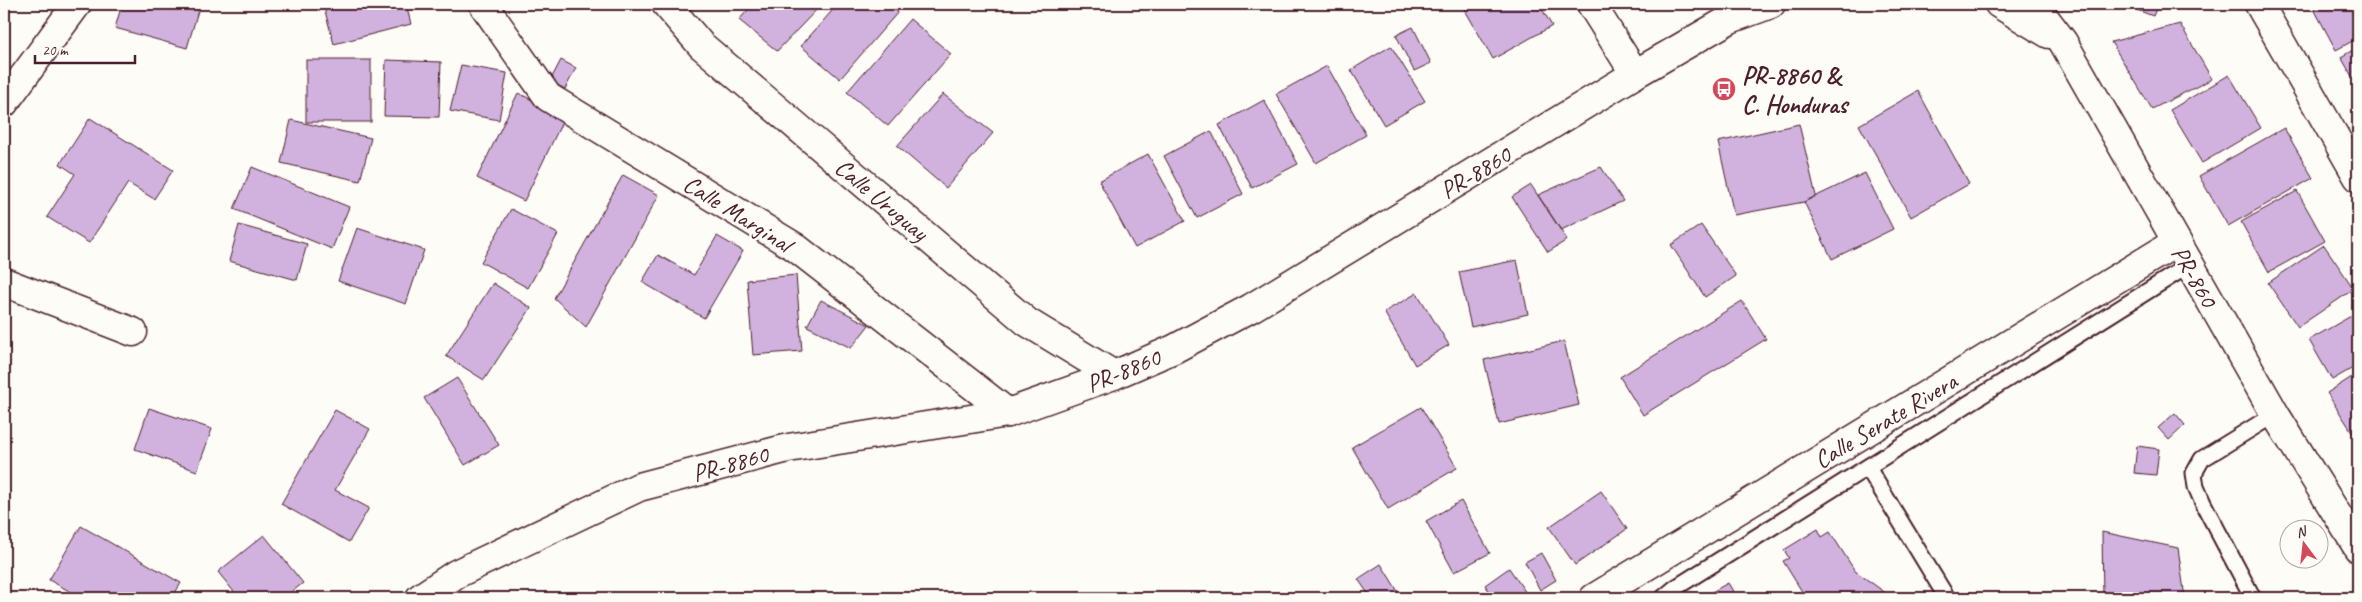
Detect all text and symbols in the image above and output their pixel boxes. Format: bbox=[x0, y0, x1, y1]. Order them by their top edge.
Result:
scale bar bbox=[35, 32, 135, 64]
text: 20 m bbox=[42, 41, 69, 60]
place label: PR-8860 & C. Honduras bbox=[1742, 60, 1850, 121]
bus stop icon: PR-8860 & C. Honduras bbox=[1711, 76, 1737, 102]
street label: PR-8860 bbox=[1434, 138, 1518, 206]
street label: Calle Uruguay bbox=[828, 151, 936, 249]
street label: Calle Marginal bbox=[677, 168, 802, 262]
street label: PR-860 bbox=[2164, 240, 2225, 315]
street label: PR-8860 bbox=[1082, 341, 1167, 400]
street label: Calle Serate Rivera bbox=[1808, 365, 1965, 476]
street label: PR-8860 bbox=[689, 438, 773, 489]
north arrow bbox=[2280, 520, 2330, 570]
text: N bbox=[2294, 522, 2309, 541]

